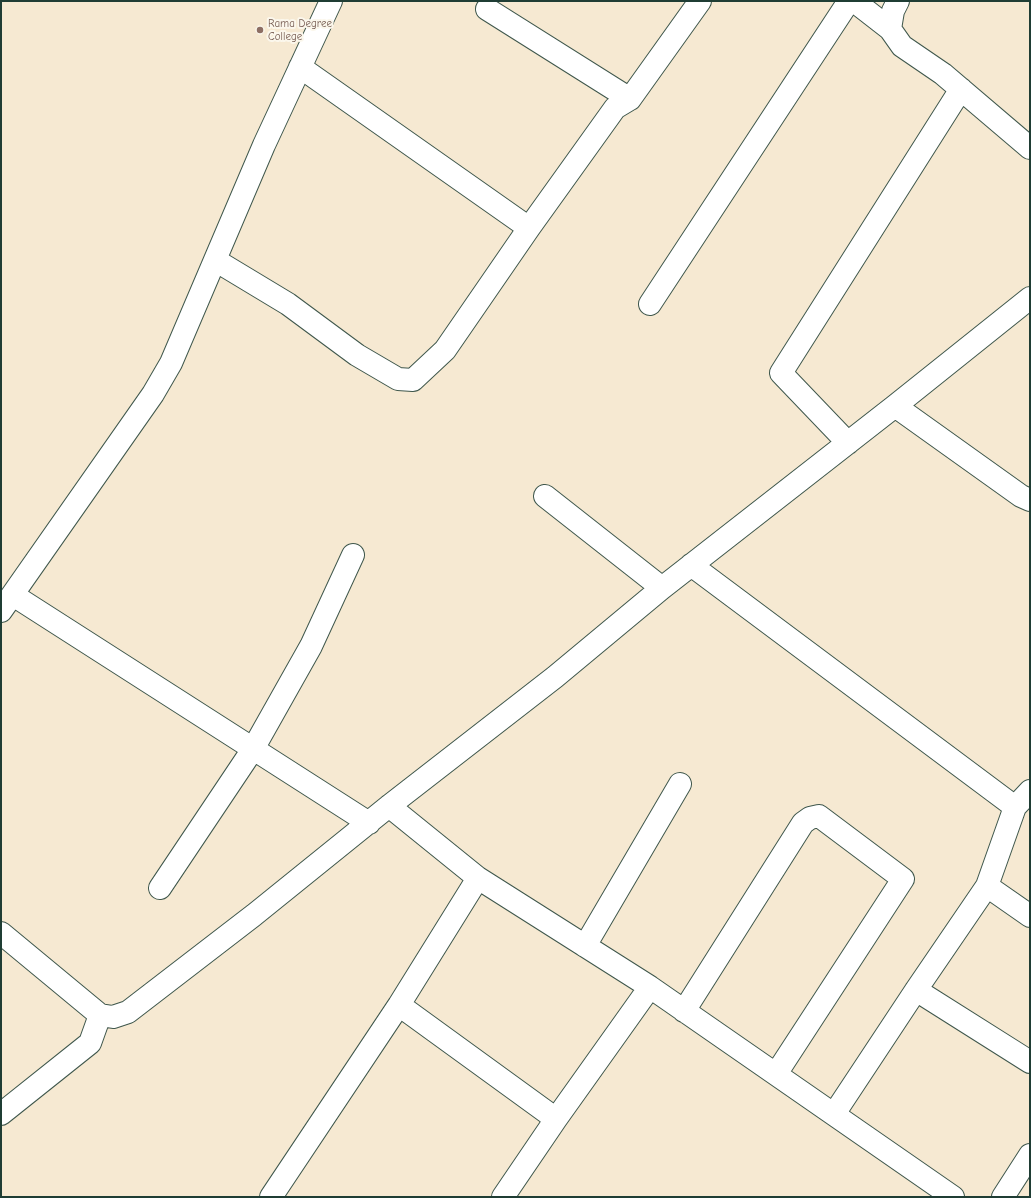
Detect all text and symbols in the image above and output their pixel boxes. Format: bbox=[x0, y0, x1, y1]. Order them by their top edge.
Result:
place label: Rama Degree College bbox=[268, 17, 332, 43]
marker: Rama Degree College bbox=[255, 25, 265, 35]

